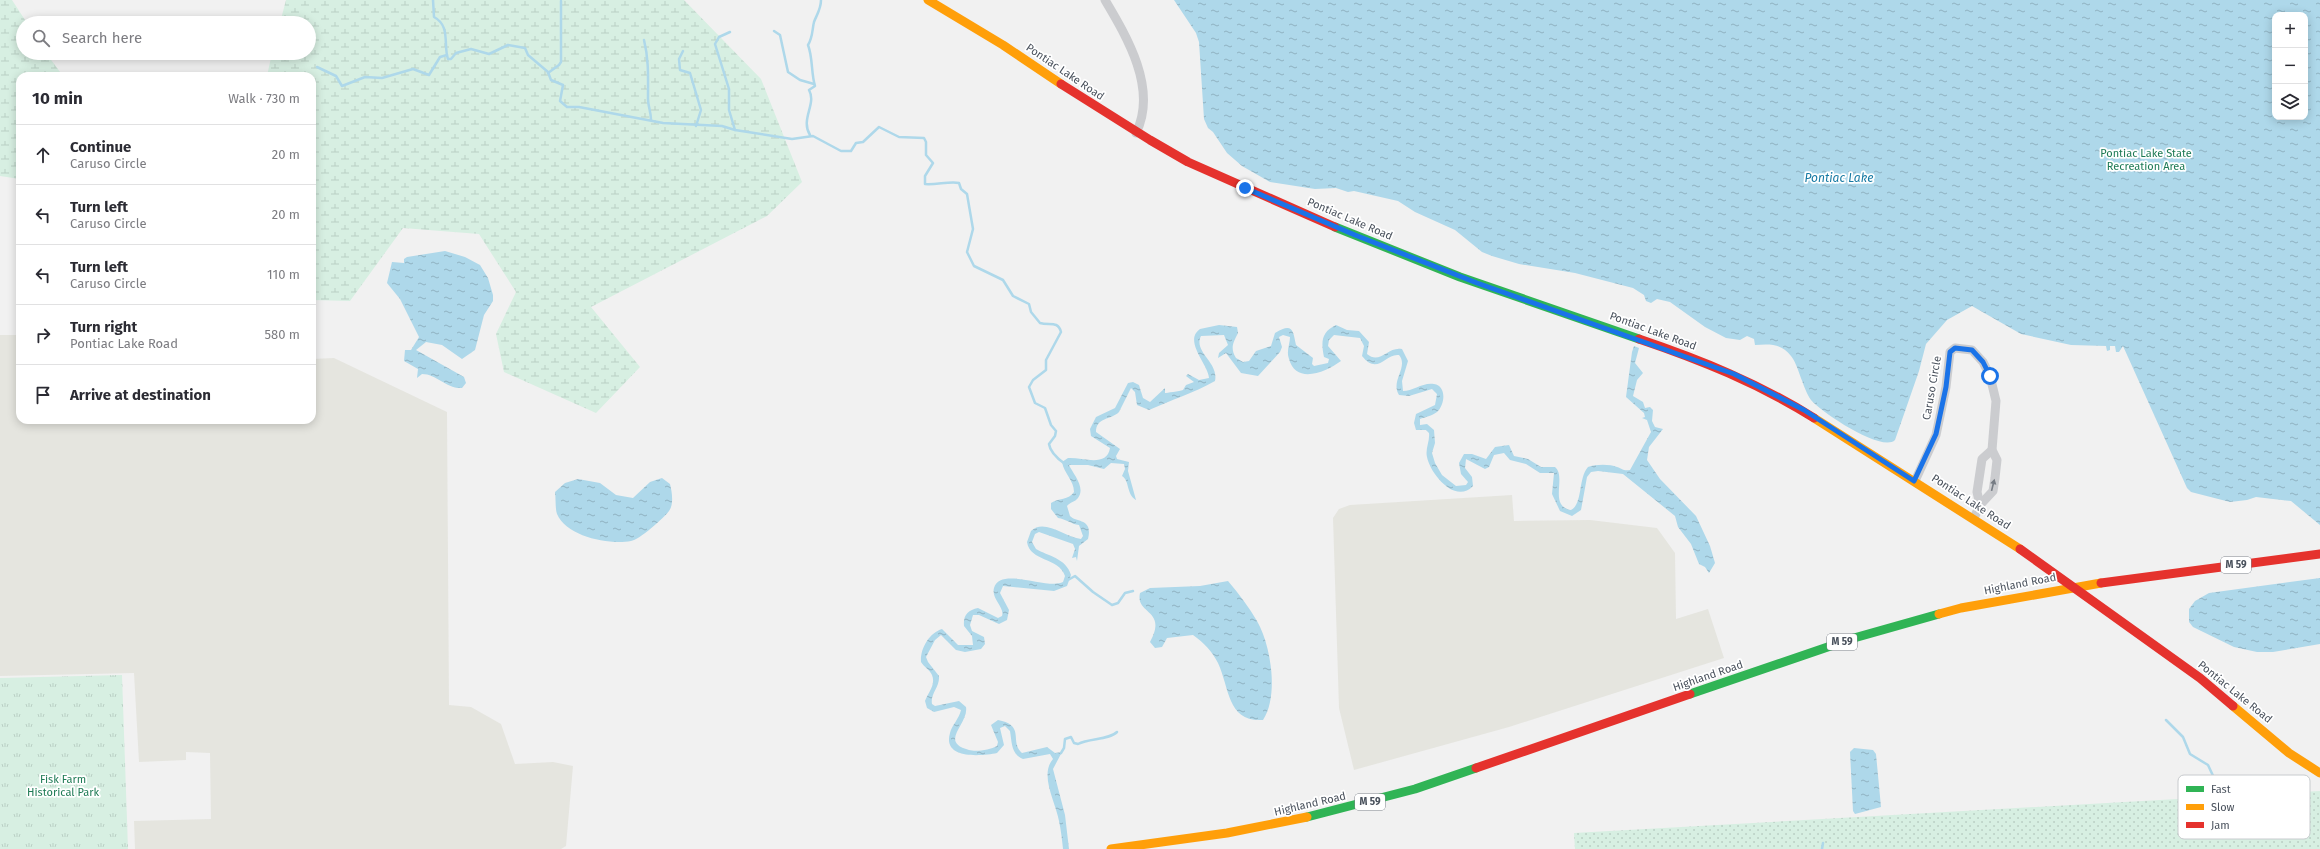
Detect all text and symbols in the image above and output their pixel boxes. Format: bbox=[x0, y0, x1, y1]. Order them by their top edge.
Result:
map controls bbox=[2272, 12, 2308, 120]
button: + bbox=[2272, 12, 2308, 48]
search box bbox=[16, 16, 316, 60]
icon: search bbox=[30, 27, 52, 49]
text: Search here bbox=[62, 29, 142, 47]
street label: Pontiac Lake Road bbox=[1024, 41, 1106, 103]
button: − bbox=[2272, 48, 2308, 84]
button: layers bbox=[2272, 84, 2308, 120]
text: 10 min bbox=[32, 88, 83, 109]
text: Walk · 730 m bbox=[228, 91, 300, 106]
text: Continue bbox=[70, 138, 131, 156]
icon: ahead bbox=[32, 144, 54, 166]
text: 20 m bbox=[272, 147, 300, 162]
park label: Pontiac Lake State Recreation Area bbox=[2100, 147, 2192, 173]
text: Caruso Circle bbox=[70, 156, 147, 171]
water label: Pontiac Lake bbox=[1805, 171, 1873, 185]
route end bbox=[1236, 179, 1254, 197]
street label: Pontiac Lake Road bbox=[1305, 195, 1395, 243]
text: Turn left bbox=[70, 198, 128, 216]
icon: left bbox=[32, 204, 54, 226]
text: 20 m bbox=[272, 207, 300, 222]
text: Caruso Circle bbox=[70, 216, 147, 231]
text: Turn left bbox=[70, 258, 128, 276]
icon: left bbox=[32, 264, 54, 286]
text: 110 m bbox=[267, 267, 300, 282]
text: Caruso Circle bbox=[70, 276, 147, 291]
street label: Pontiac Lake Road bbox=[1608, 309, 1698, 353]
text: Turn right bbox=[70, 318, 137, 336]
icon: right bbox=[32, 324, 54, 346]
text: 580 m bbox=[264, 327, 300, 342]
text: Pontiac Lake Road bbox=[70, 336, 178, 351]
street label: Caruso Circle bbox=[1920, 355, 1944, 421]
route start bbox=[1981, 367, 1999, 385]
icon: arrive bbox=[32, 384, 54, 406]
text: Arrive at destination bbox=[70, 386, 211, 404]
street label: Pontiac Lake Road bbox=[1929, 472, 2013, 532]
one-way arrow bbox=[1991, 479, 1997, 491]
road number: M 59 bbox=[2221, 557, 2251, 573]
street label: Highland Road bbox=[1983, 571, 2057, 597]
road number: M 59 bbox=[1827, 634, 1857, 650]
street label: Highland Road bbox=[1671, 658, 1745, 694]
street label: Pontiac Lake Road bbox=[2195, 658, 2275, 726]
park label: Fisk Farm Historical Park bbox=[27, 773, 99, 799]
legend bbox=[2178, 775, 2310, 839]
text: Fast bbox=[2211, 783, 2231, 796]
street label: Highland Road bbox=[1273, 789, 1347, 819]
road number: M 59 bbox=[1355, 794, 1385, 810]
text: Slow bbox=[2211, 801, 2235, 814]
text: Jam bbox=[2211, 819, 2230, 832]

